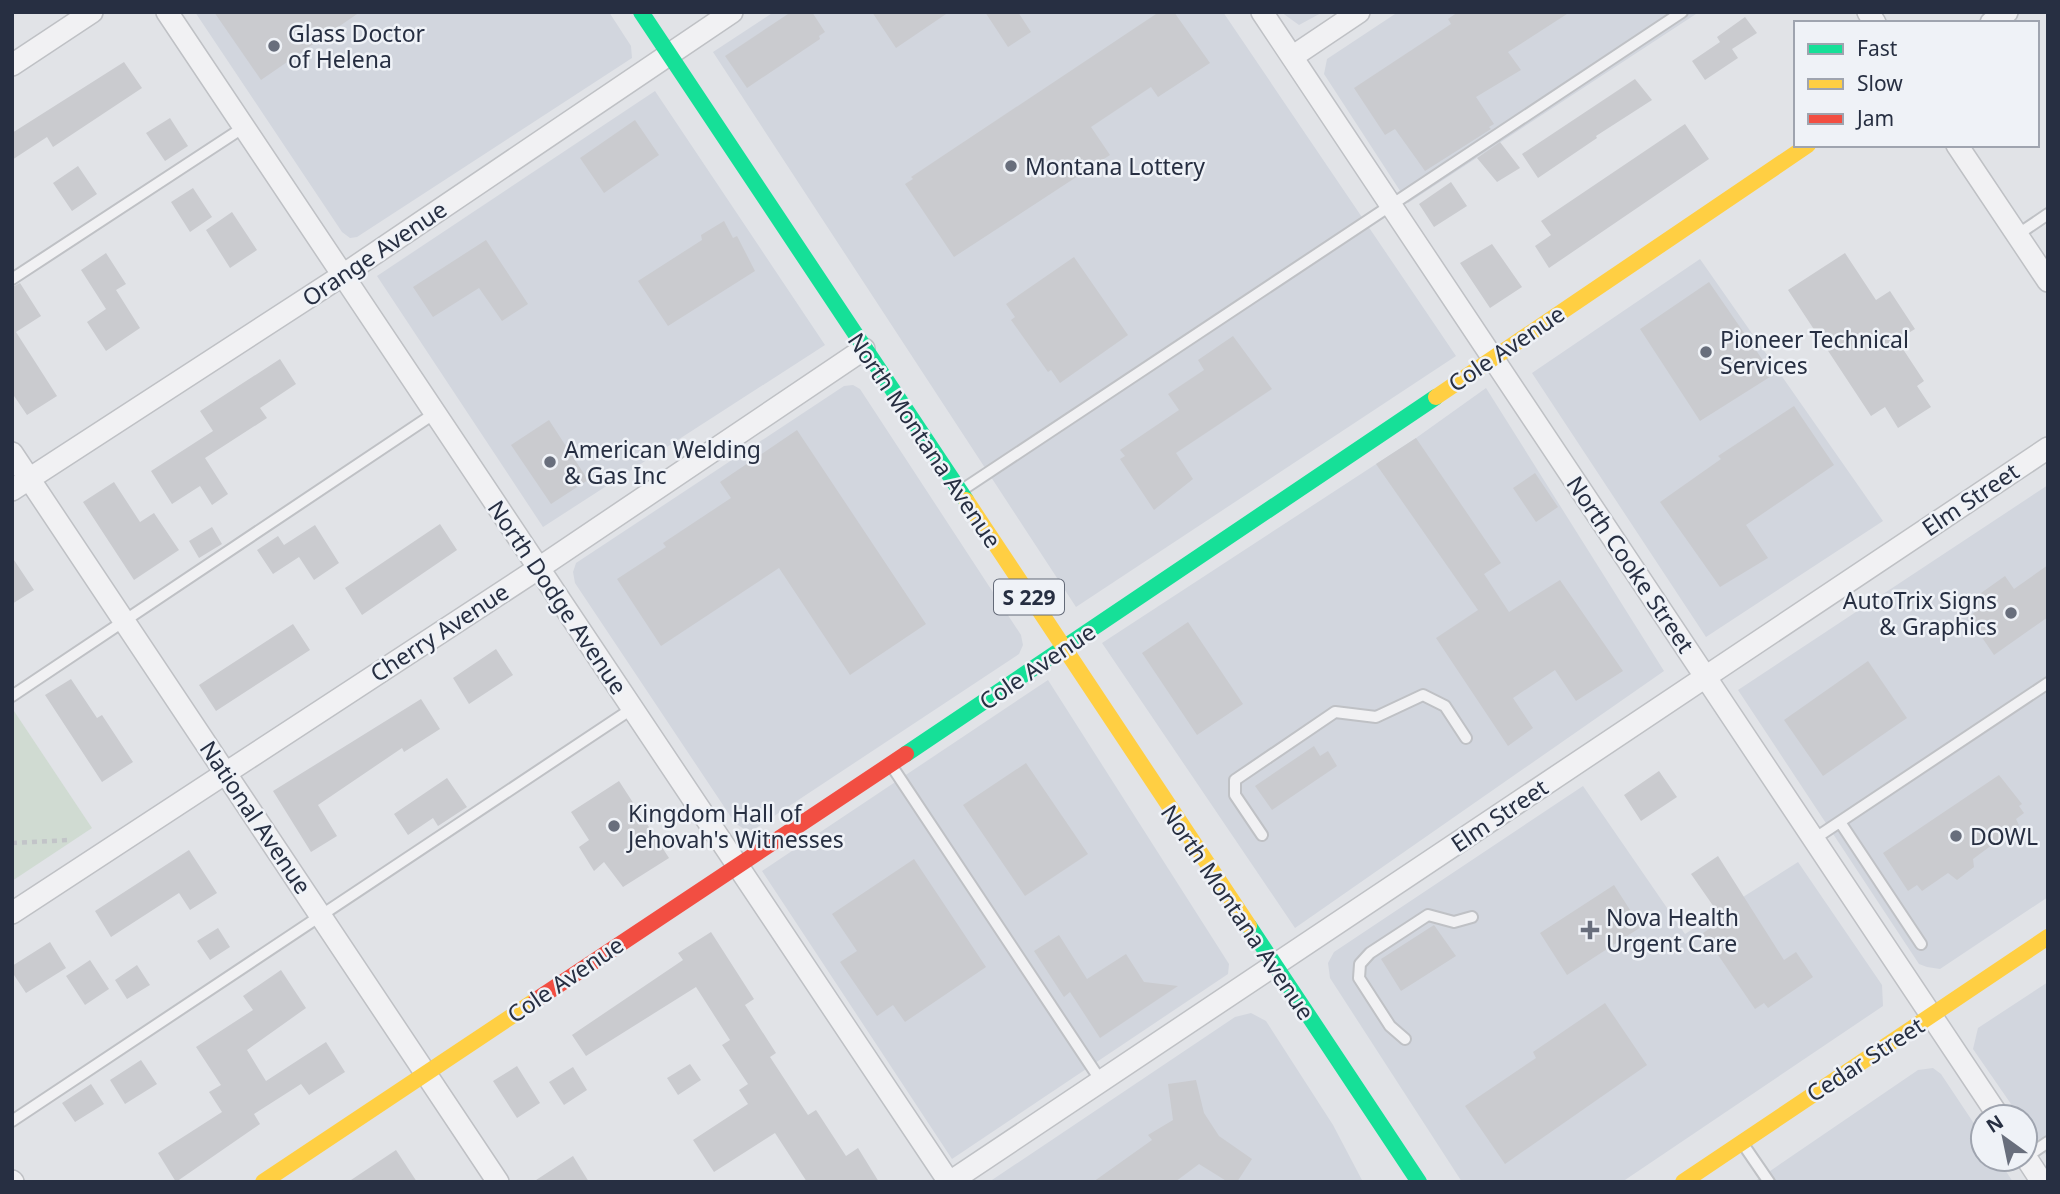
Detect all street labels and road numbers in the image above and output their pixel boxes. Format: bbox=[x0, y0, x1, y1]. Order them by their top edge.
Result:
street label: Orange Avenue bbox=[295, 193, 453, 313]
street label: Cole Avenue bbox=[1441, 297, 1571, 399]
street label: North Montana Avenue bbox=[841, 326, 1009, 554]
street label: Elm Street bbox=[1915, 455, 2025, 543]
street label: North Cooke Street bbox=[1560, 469, 1702, 659]
street label: North Dodge Avenue bbox=[481, 494, 635, 700]
street label: Cherry Avenue bbox=[364, 575, 514, 689]
road number: S 229 bbox=[994, 580, 1064, 614]
street label: Cole Avenue bbox=[972, 615, 1102, 717]
street label: National Avenue bbox=[193, 734, 319, 900]
street label: Elm Street bbox=[1444, 771, 1554, 859]
street label: North Montana Avenue bbox=[1154, 798, 1322, 1026]
street label: Cole Avenue bbox=[500, 928, 630, 1030]
street label: Cedar Street bbox=[1800, 1009, 1930, 1109]

